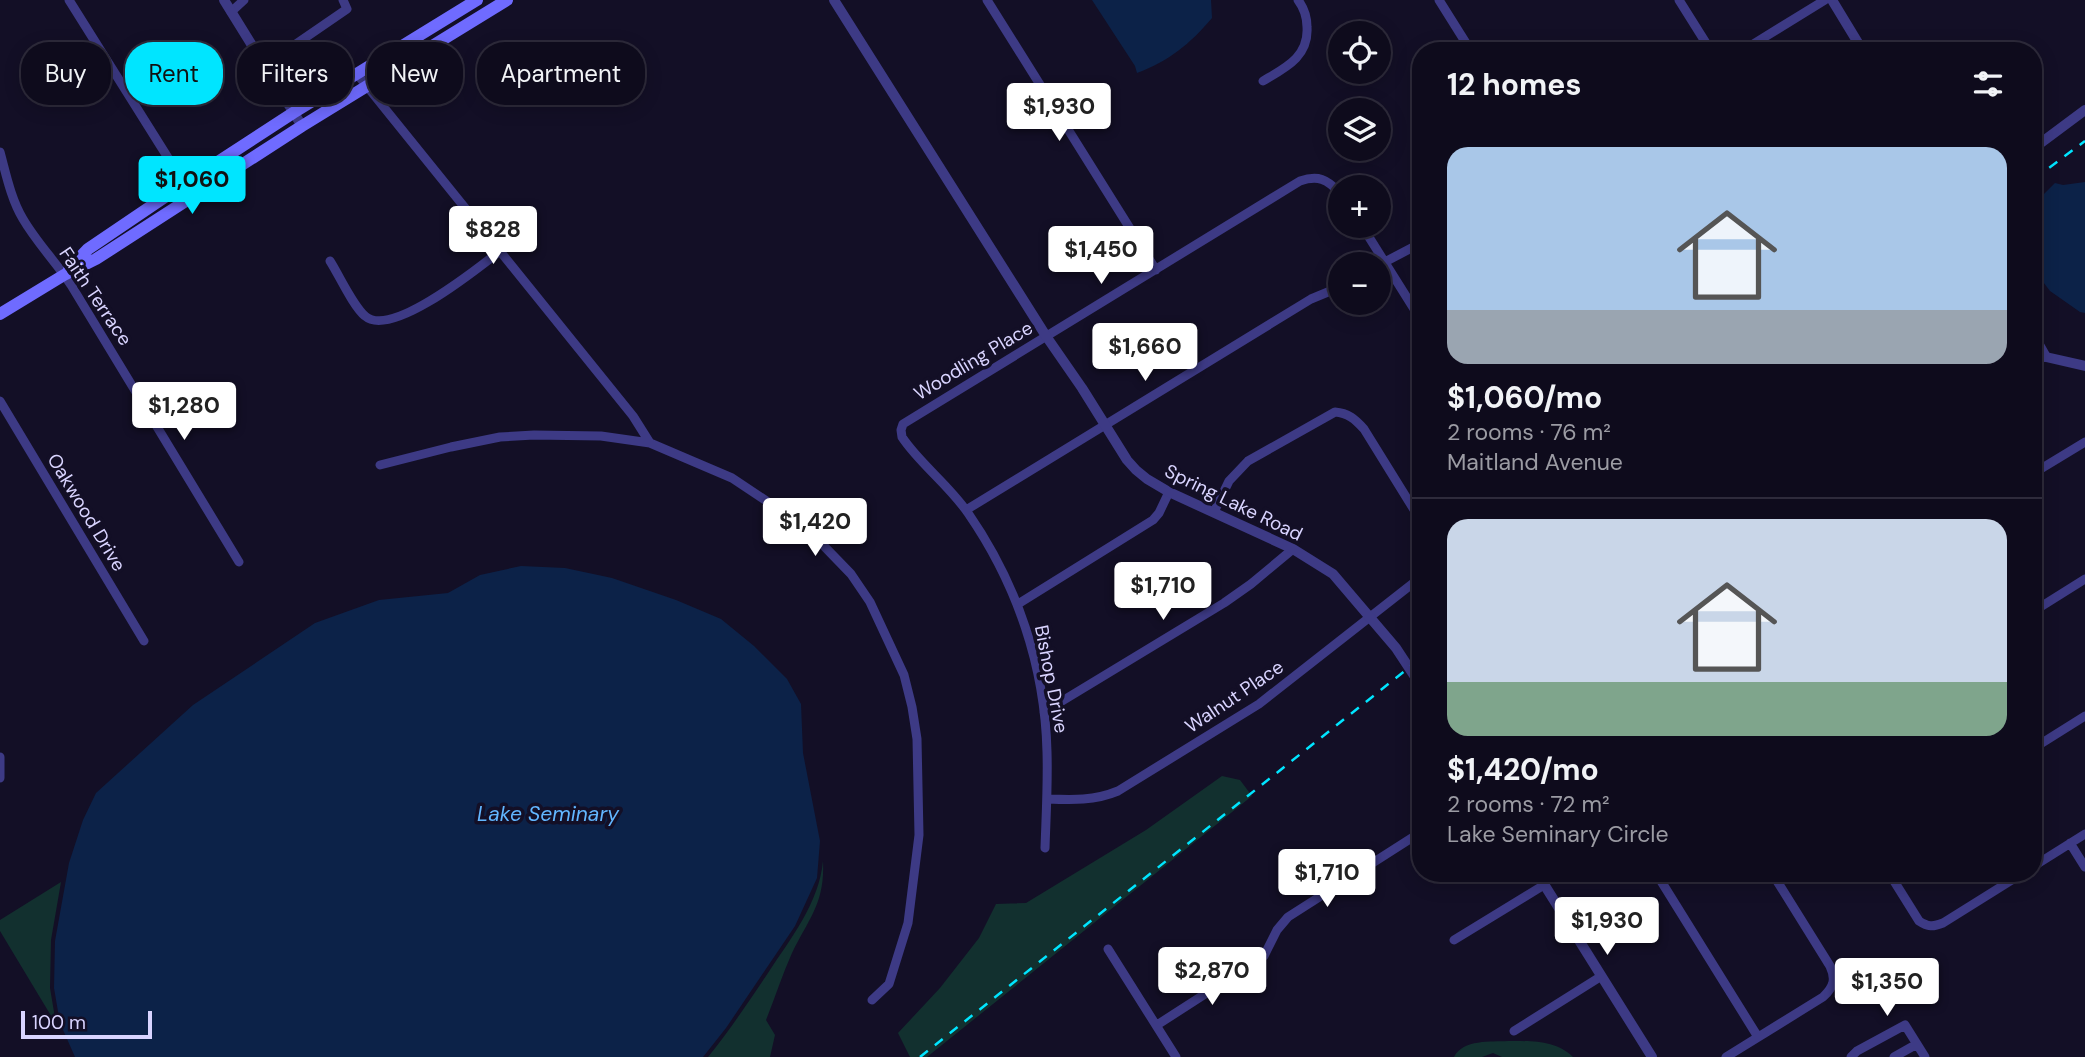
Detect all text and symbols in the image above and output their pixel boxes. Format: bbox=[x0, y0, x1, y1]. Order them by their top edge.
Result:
map controls bbox=[1328, 21, 1391, 315]
button: locate bbox=[1328, 21, 1391, 84]
chip: Buy bbox=[21, 42, 111, 105]
chip: Rent bbox=[125, 42, 223, 105]
chip: Filters bbox=[237, 42, 353, 105]
chip: New bbox=[367, 42, 463, 105]
chip: Apartment bbox=[477, 42, 645, 105]
text: 12 homes bbox=[1447, 65, 1581, 104]
icon: filters bbox=[1969, 65, 2007, 103]
pin: $1,930 bbox=[1002, 83, 1116, 143]
text: $1,930 bbox=[1023, 91, 1095, 121]
button: layers bbox=[1328, 98, 1391, 161]
pin: $1,060 bbox=[135, 156, 249, 216]
text: $1,060 bbox=[155, 164, 229, 194]
button: + bbox=[1328, 175, 1391, 238]
icon: home bbox=[1664, 192, 1790, 318]
pin: $828 bbox=[452, 206, 534, 266]
text: $828 bbox=[465, 214, 521, 244]
pin: $1,450 bbox=[1044, 226, 1158, 286]
text: $1,450 bbox=[1064, 234, 1138, 264]
street label: Faith Terrace bbox=[53, 242, 138, 350]
button: − bbox=[1328, 252, 1391, 315]
street label: Woodling Place bbox=[909, 315, 1037, 406]
pin: $1,660 bbox=[1088, 324, 1202, 383]
text: $1,660 bbox=[1108, 331, 1182, 361]
text: $1,060/mo bbox=[1447, 378, 1602, 417]
pin: $1,280 bbox=[127, 382, 241, 442]
text: $1,280 bbox=[148, 390, 220, 420]
text: 2 rooms · 76 m² bbox=[1447, 417, 1611, 447]
text: Maitland Avenue bbox=[1447, 447, 1623, 477]
street label: Oakwood Drive bbox=[42, 449, 132, 576]
street label: Spring Lake Road bbox=[1161, 458, 1307, 547]
pin: $1,420 bbox=[758, 498, 872, 558]
text: $1,420 bbox=[779, 506, 851, 536]
pin: $1,710 bbox=[1106, 562, 1220, 622]
icon: home bbox=[1664, 564, 1790, 690]
text: $1,710 bbox=[1130, 570, 1196, 600]
street label: Bishop Drive bbox=[1029, 623, 1074, 735]
street label: Walnut Place bbox=[1180, 654, 1288, 739]
text: $1,420/mo bbox=[1447, 750, 1599, 789]
text: 2 rooms · 72 m² bbox=[1447, 789, 1610, 819]
water label: Lake Seminary bbox=[477, 800, 620, 828]
text: Lake Seminary Circle bbox=[1447, 819, 1669, 849]
pin: $1,710 bbox=[1270, 850, 1384, 909]
text: $1,710 bbox=[1294, 857, 1360, 887]
pin: $1,930 bbox=[1550, 898, 1664, 957]
text: $1,930 bbox=[1571, 905, 1643, 935]
pin: $2,870 bbox=[1155, 948, 1269, 1007]
text: $2,870 bbox=[1174, 955, 1250, 985]
pin: $1,350 bbox=[1830, 958, 1944, 1018]
text: $1,350 bbox=[1851, 966, 1923, 996]
scale bar bbox=[21, 1008, 152, 1040]
text: 100 m bbox=[32, 1010, 86, 1035]

